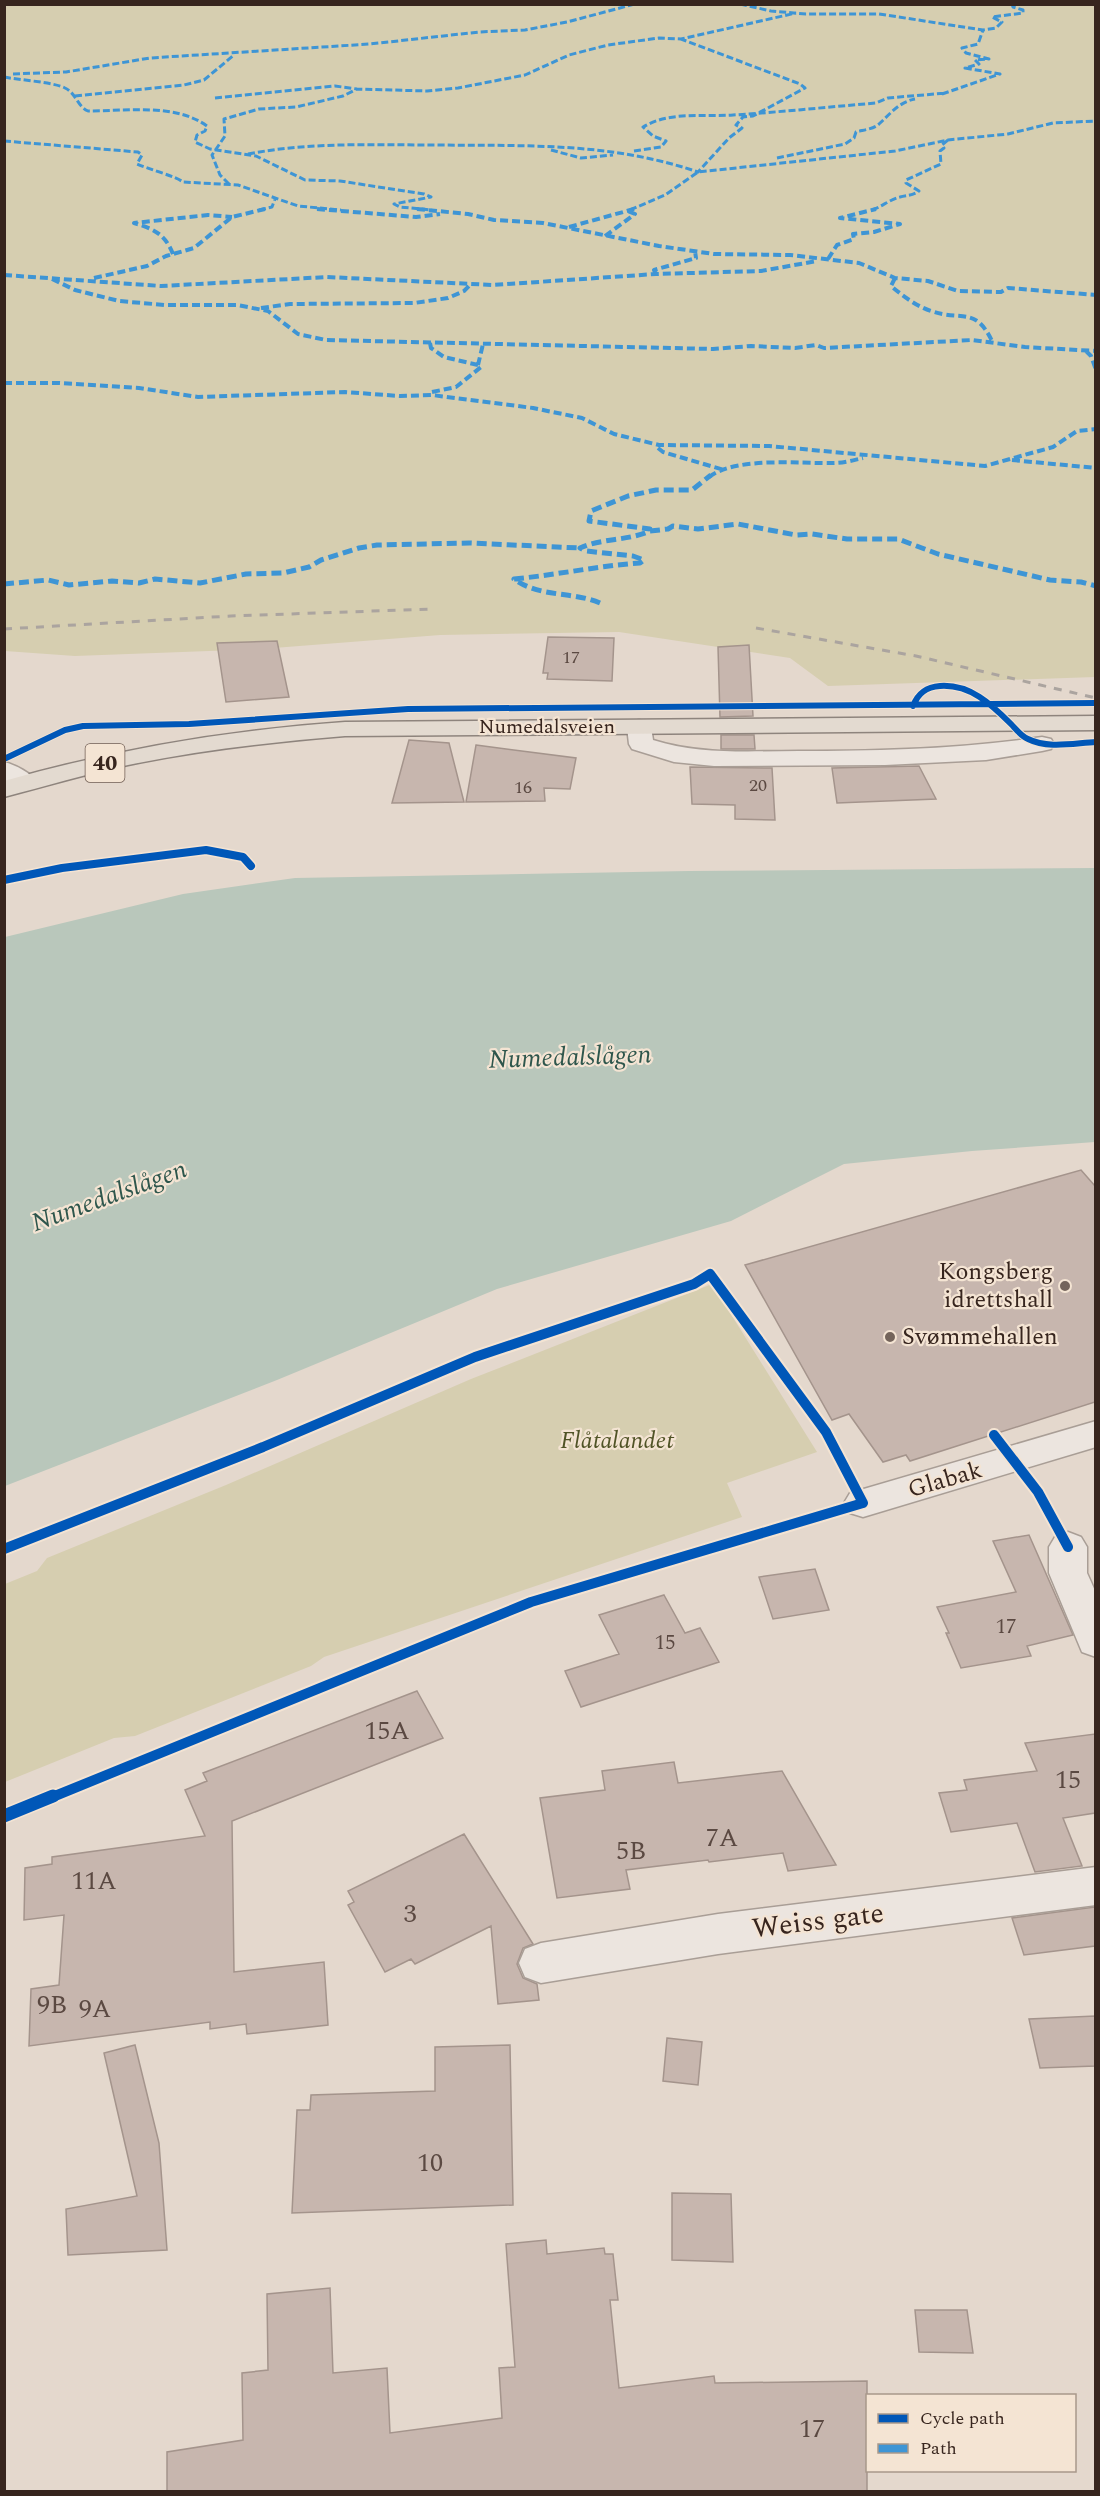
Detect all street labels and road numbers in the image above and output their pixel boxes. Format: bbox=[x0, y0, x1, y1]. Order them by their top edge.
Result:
street label: Numedalsveien bbox=[479, 712, 615, 742]
road number: 40 bbox=[86, 744, 124, 782]
street label: Glabak bbox=[904, 1452, 986, 1508]
street label: Weiss gate bbox=[750, 1892, 886, 1950]

